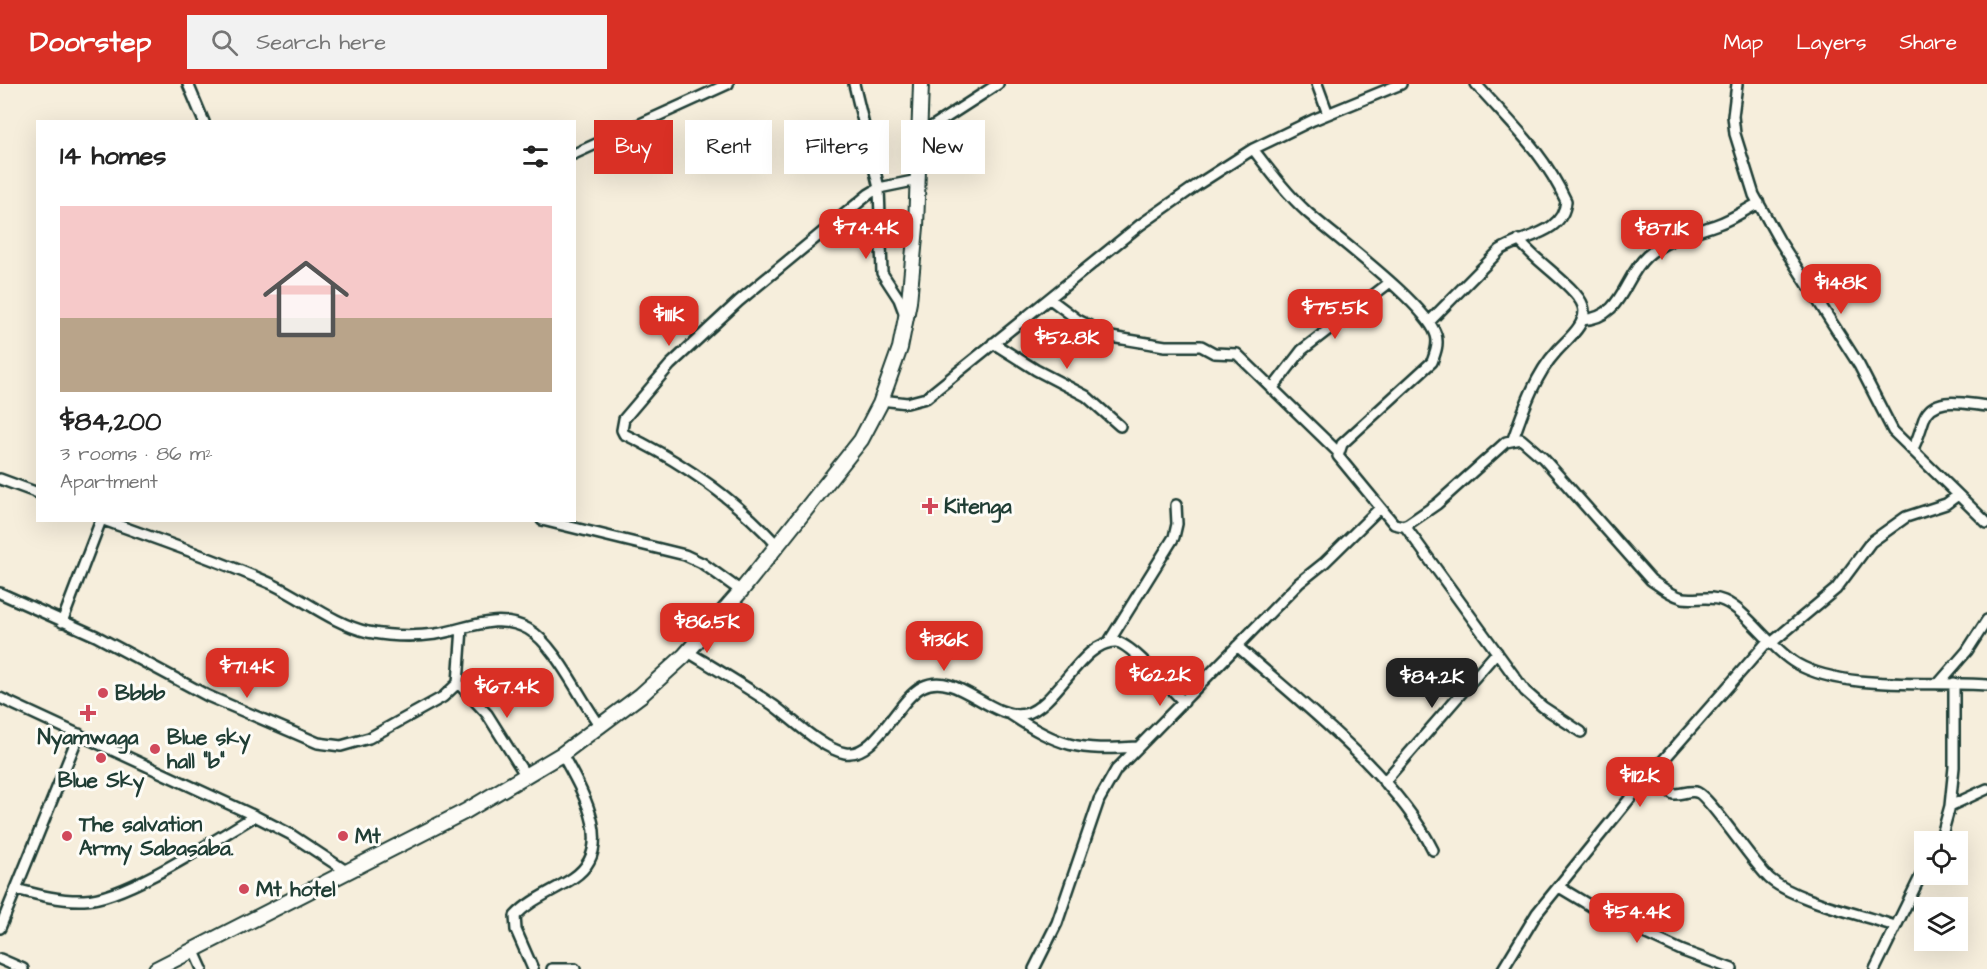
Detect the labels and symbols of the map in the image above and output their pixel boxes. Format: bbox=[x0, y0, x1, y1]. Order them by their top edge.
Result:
pin: $74.4K bbox=[817, 209, 915, 260]
pin: $87.1K bbox=[1613, 210, 1711, 261]
pin: $148K bbox=[1799, 264, 1883, 315]
pin: $75.5K bbox=[1286, 289, 1384, 340]
pin: $111K bbox=[627, 296, 711, 347]
pin: $52.8K bbox=[1018, 319, 1116, 370]
place label: Kitenga bbox=[944, 492, 1012, 523]
marker: Kitenga bbox=[921, 497, 939, 515]
pin: $86.5K bbox=[658, 603, 756, 654]
pin: $136K bbox=[902, 621, 986, 672]
pin: $71.4K bbox=[198, 648, 296, 699]
pin: $62.2K bbox=[1111, 656, 1209, 707]
pin: $84.2K bbox=[1383, 658, 1481, 709]
pin: $67.4K bbox=[458, 668, 556, 719]
place label: Bbbb bbox=[115, 679, 166, 708]
marker: Bbbb bbox=[96, 686, 110, 700]
marker: Nyamwaga bbox=[79, 704, 97, 722]
place label: Nyamwaga bbox=[38, 723, 139, 755]
place label: Blue sky hall "b" bbox=[167, 723, 251, 776]
marker: Blue sky hall "b" bbox=[148, 742, 162, 756]
marker: Blue Sky bbox=[94, 751, 108, 765]
pin: $112K bbox=[1598, 757, 1682, 808]
place label: Blue Sky bbox=[58, 766, 145, 798]
place label: The salvation Army Sabasaba. bbox=[78, 810, 234, 866]
place label: Mt bbox=[355, 822, 381, 851]
marker: The salvation Army Sabasaba. bbox=[60, 829, 74, 843]
marker: Mt bbox=[336, 829, 350, 843]
place label: Mt hotel bbox=[256, 875, 336, 904]
marker: Mt hotel bbox=[237, 882, 251, 896]
pin: $54.4K bbox=[1588, 893, 1686, 944]

